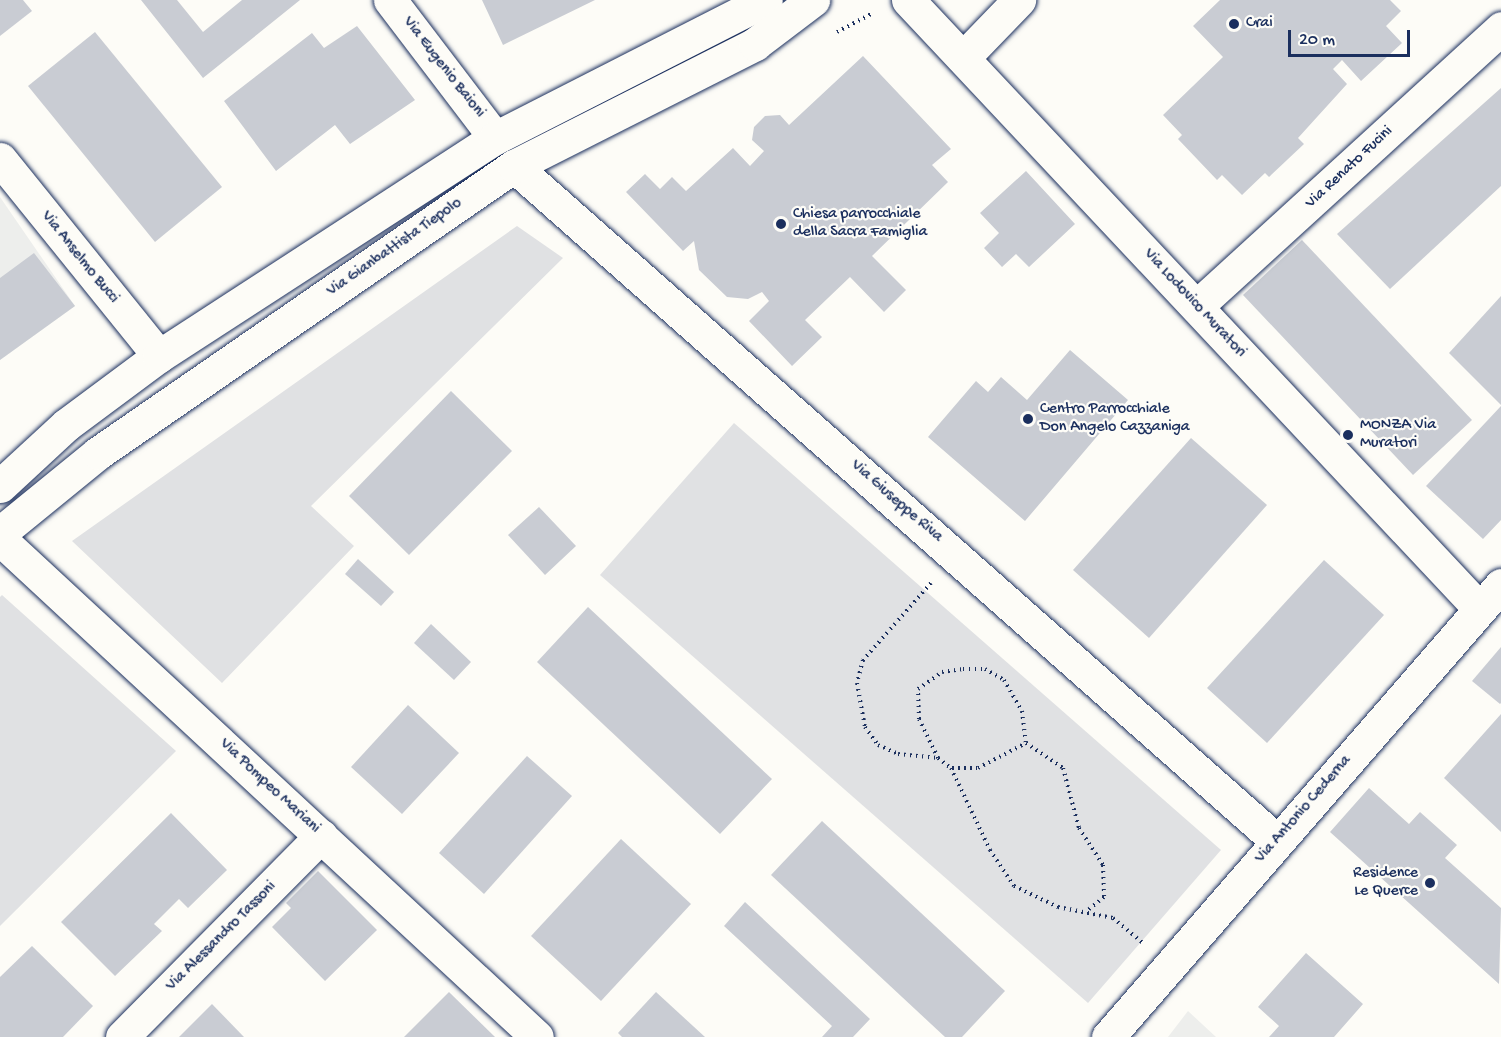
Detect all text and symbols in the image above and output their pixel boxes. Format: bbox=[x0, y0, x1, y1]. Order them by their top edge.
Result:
street label: Via Eugenio Baioni bbox=[398, 14, 488, 122]
place label: Crai bbox=[1246, 14, 1273, 34]
marker: Crai bbox=[1227, 17, 1241, 31]
scale bar bbox=[1291, 18, 1412, 56]
text: 20 m bbox=[1299, 30, 1335, 51]
street label: Via Renato Fucini bbox=[1302, 123, 1398, 213]
street label: Via Gianbattista Tiepolo bbox=[324, 194, 466, 302]
place label: Chiesa parrocchiale della Sacra Famiglia bbox=[793, 205, 927, 243]
street label: Via Anselmo Bucci bbox=[36, 208, 122, 308]
marker: Chiesa parrocchiale della Sacra Famiglia bbox=[774, 217, 788, 231]
street label: Via Lodovico Muratori bbox=[1139, 246, 1249, 362]
place label: Centro Parrocchiale Don Angelo Cazzaniga bbox=[1040, 400, 1190, 438]
marker: Centro Parrocchiale Don Angelo Cazzaniga bbox=[1021, 412, 1035, 426]
place label: MONZA Via Muratori bbox=[1360, 416, 1436, 454]
marker: MONZA Via Muratori bbox=[1341, 428, 1355, 442]
street label: Via Giuseppe Riva bbox=[846, 457, 946, 547]
street label: Via Pompeo Mariani bbox=[215, 735, 323, 839]
street label: Via Antonio Cederna bbox=[1252, 752, 1356, 868]
place label: Residence Le Querce bbox=[1353, 864, 1418, 902]
marker: Residence Le Querce bbox=[1423, 876, 1437, 890]
street label: Via Alessandro Tassoni bbox=[163, 878, 281, 996]

